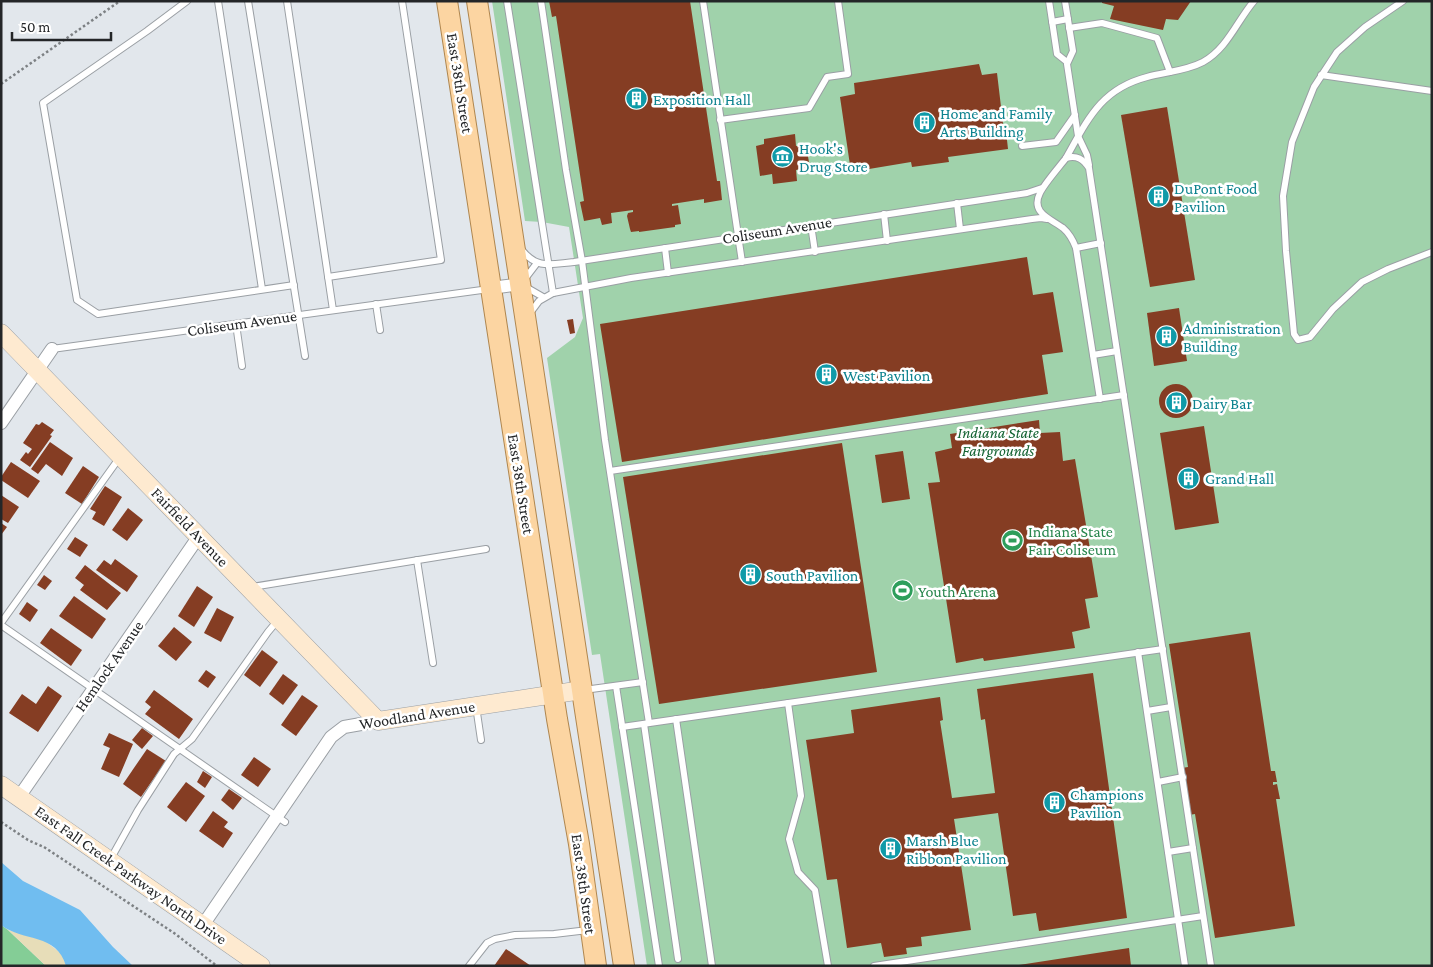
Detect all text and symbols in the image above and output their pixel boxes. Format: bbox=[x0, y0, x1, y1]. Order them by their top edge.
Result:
scale bar bbox=[12, 10, 111, 42]
text: 50 m bbox=[20, 19, 50, 35]
street label: East 38th Street bbox=[444, 32, 476, 135]
building icon: Exposition Hall bbox=[625, 87, 649, 111]
place label: Exposition Hall bbox=[653, 91, 751, 109]
place label: Home and Family Arts Building bbox=[940, 105, 1053, 141]
building icon: Home and Family Arts Building bbox=[912, 110, 936, 134]
place label: Hook's Drug Store bbox=[799, 140, 868, 176]
museum icon: Hook's Drug Store bbox=[771, 145, 795, 169]
place label: DuPont Food Pavilion bbox=[1174, 180, 1258, 215]
building icon: DuPont Food Pavilion bbox=[1146, 185, 1170, 209]
street label: Coliseum Avenue bbox=[721, 213, 833, 247]
street label: Coliseum Avenue bbox=[186, 307, 298, 339]
place label: Administration Building bbox=[1183, 320, 1281, 356]
building icon: Administration Building bbox=[1155, 325, 1179, 349]
building icon: West Pavilion bbox=[815, 363, 839, 387]
place label: West Pavilion bbox=[843, 367, 931, 384]
building icon: Dairy Bar bbox=[1164, 391, 1188, 415]
place label: Dairy Bar bbox=[1192, 395, 1253, 413]
park label: Indiana State Fairgrounds bbox=[957, 424, 1039, 460]
street label: East 38th Street bbox=[505, 433, 537, 536]
building icon: Grand Hall bbox=[1177, 466, 1201, 490]
place label: Grand Hall bbox=[1205, 470, 1274, 487]
street label: Fairfield Avenue bbox=[148, 484, 232, 570]
place label: Indiana State Fair Coliseum bbox=[1028, 523, 1116, 558]
sports icon: Indiana State Fair Coliseum bbox=[1000, 528, 1024, 552]
building icon: South Pavilion bbox=[738, 563, 762, 587]
place label: South Pavilion bbox=[766, 567, 859, 584]
sports icon: Youth Arena bbox=[890, 579, 914, 603]
place label: Youth Arena bbox=[918, 583, 997, 600]
street label: Hemlock Avenue bbox=[71, 617, 147, 715]
street label: Woodland Avenue bbox=[358, 697, 476, 733]
place label: Champions Pavilion bbox=[1070, 786, 1144, 821]
building icon: Champions Pavilion bbox=[1042, 791, 1066, 815]
street label: East Fall Creek Parkway North Drive bbox=[31, 802, 230, 949]
place label: Marsh Blue Ribbon Pavilion bbox=[906, 832, 1007, 867]
street label: East 38th Street bbox=[569, 833, 600, 936]
building icon: Marsh Blue Ribbon Pavilion bbox=[878, 837, 902, 861]

